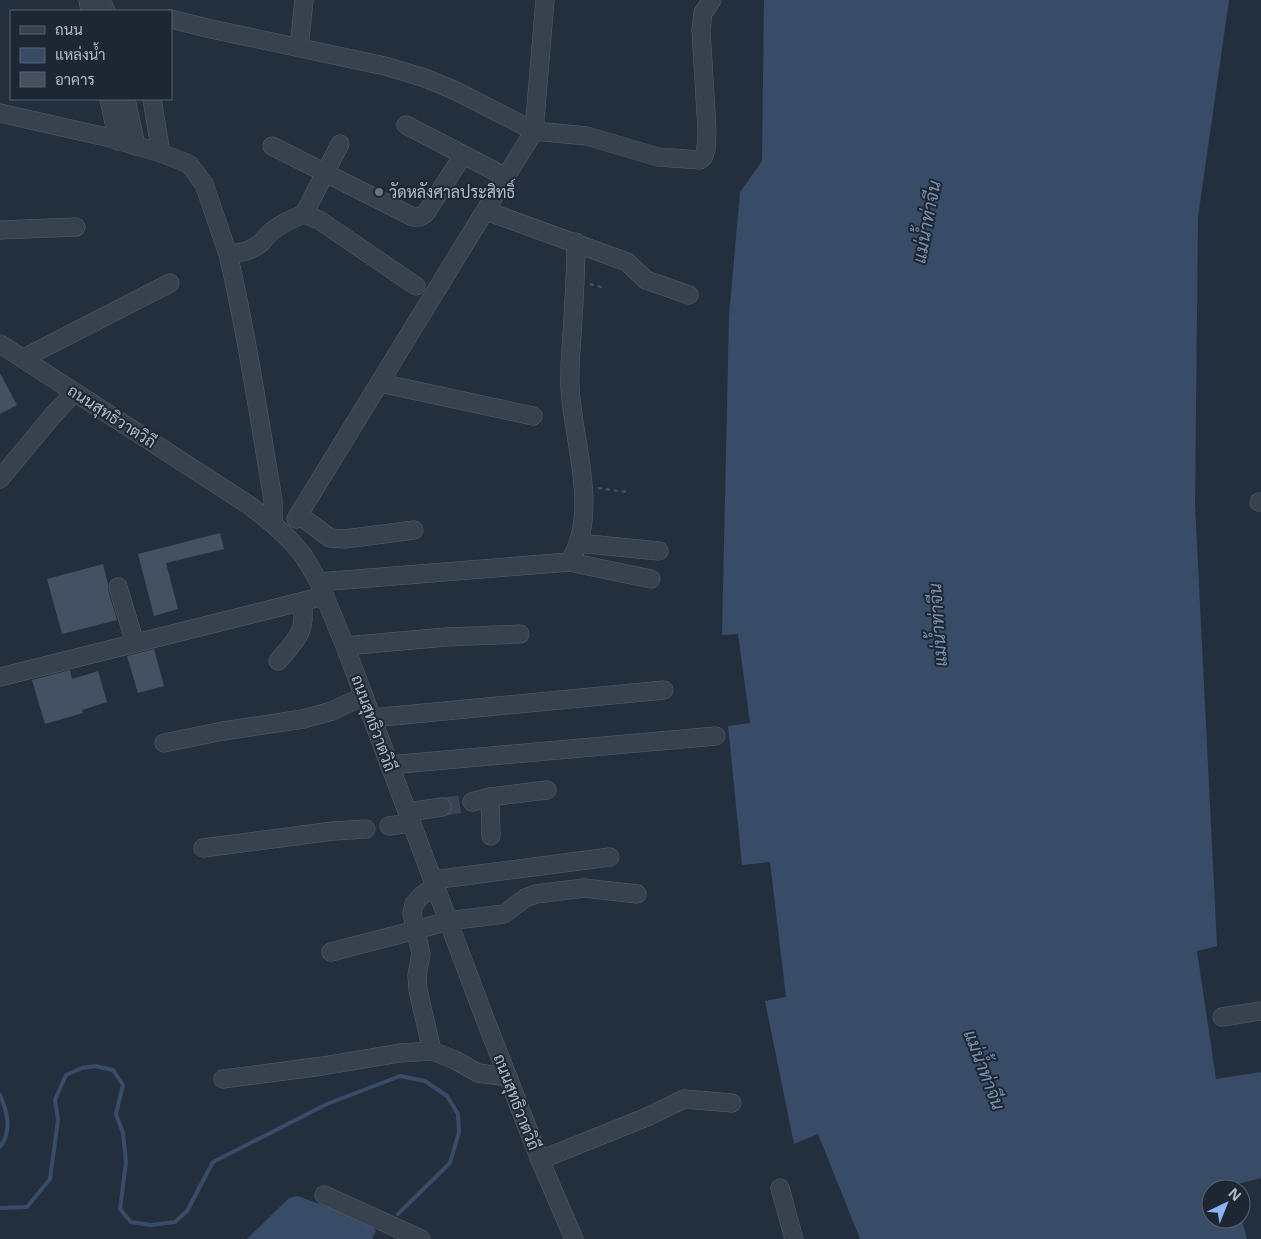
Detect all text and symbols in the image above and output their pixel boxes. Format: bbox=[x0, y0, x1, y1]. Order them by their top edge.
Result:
legend bbox=[10, 10, 172, 100]
text: ถนน bbox=[55, 19, 83, 39]
text: แหล่งน้ำ bbox=[55, 42, 106, 64]
text: อาคาร bbox=[55, 69, 95, 89]
water label: แม่น้ำท่าจีน bbox=[903, 177, 946, 265]
place label: วัดหลังศาลประสิทธิ์ bbox=[389, 178, 516, 203]
marker: วัดหลังศาลประสิทธิ์ bbox=[373, 186, 385, 198]
street label: ถนนสุทธิวาตวิถี bbox=[63, 379, 160, 454]
water label: แม่น้ำท่าจีน bbox=[919, 582, 952, 668]
street label: ถนนสุทธิวาตวิถี bbox=[345, 672, 402, 775]
water label: แม่น้ำท่าจีน bbox=[959, 1025, 1014, 1114]
street label: ถนนสุทธิวาตวิถี bbox=[488, 1051, 545, 1154]
north arrow bbox=[1201, 1179, 1251, 1229]
text: N bbox=[1225, 1183, 1246, 1205]

